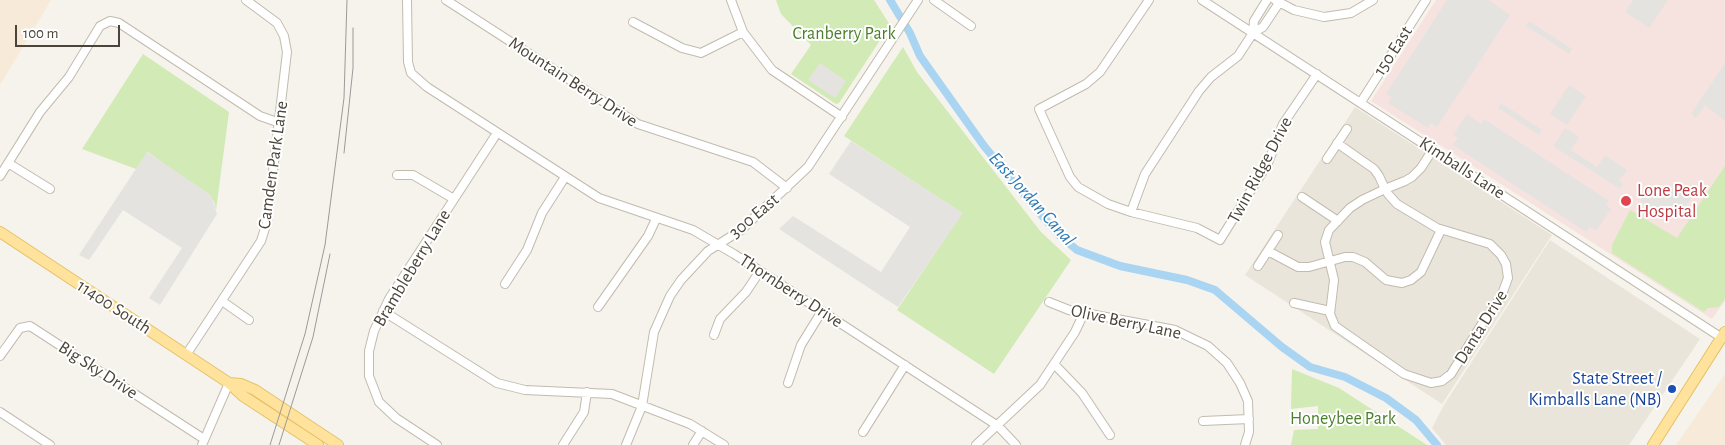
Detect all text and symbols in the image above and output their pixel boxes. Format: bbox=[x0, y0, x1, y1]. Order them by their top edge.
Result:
scale bar bbox=[18, 15, 122, 47]
street label: 150 East bbox=[1369, 22, 1417, 80]
park label: Cranberry Park bbox=[792, 23, 896, 45]
text: 100 m bbox=[23, 26, 58, 41]
street label: Mountain Berry Drive bbox=[504, 32, 642, 132]
street label: Camden Park Lane bbox=[253, 100, 293, 230]
street label: Twin Ridge Drive bbox=[1223, 113, 1297, 227]
street label: Kimballs Lane bbox=[1415, 132, 1509, 204]
water label: East Jordan Canal bbox=[984, 147, 1080, 251]
place label: Lone Peak Hospital bbox=[1637, 180, 1707, 222]
street label: 300 East bbox=[725, 189, 783, 243]
marker: Lone Peak Hospital bbox=[1619, 194, 1633, 208]
street label: Brambleberry Lane bbox=[369, 205, 455, 331]
street label: Thornberry Drive bbox=[735, 249, 847, 333]
street label: 11400 South bbox=[73, 275, 155, 339]
street label: Danta Drive bbox=[1450, 286, 1512, 368]
street label: Olive Berry Lane bbox=[1069, 300, 1183, 344]
street label: Big Sky Drive bbox=[54, 336, 142, 404]
place label: State Street / Kimballs Lane (NB) bbox=[1528, 368, 1662, 410]
marker: State Street / Kimballs Lane (NB) bbox=[1666, 383, 1678, 395]
park label: Honeybee Park bbox=[1290, 408, 1396, 430]

